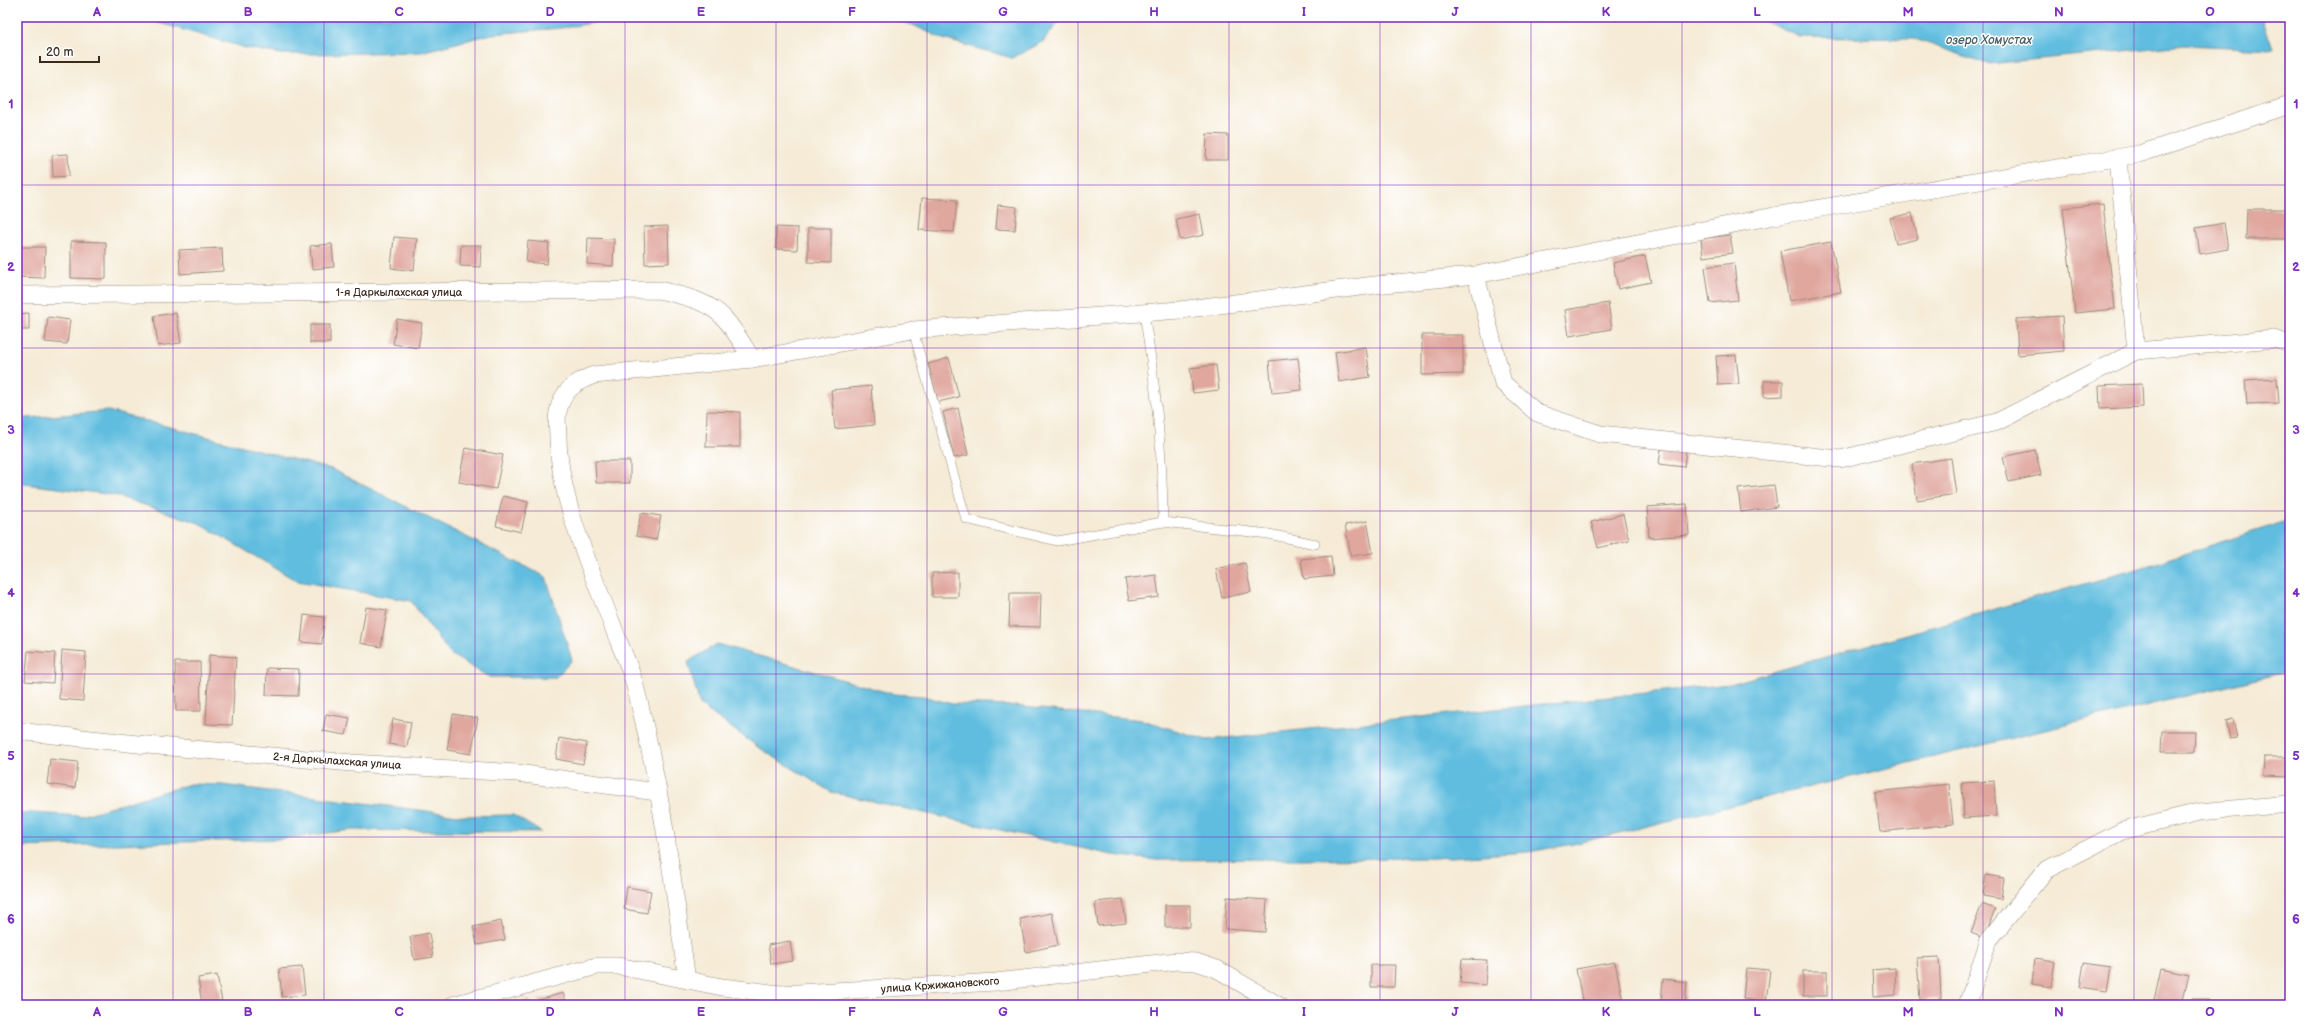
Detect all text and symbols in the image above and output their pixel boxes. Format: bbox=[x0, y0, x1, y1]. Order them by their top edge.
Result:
text: A bbox=[92, 4, 101, 20]
text: B bbox=[243, 4, 253, 20]
text: C bbox=[394, 4, 404, 20]
text: D bbox=[545, 4, 555, 20]
text: E bbox=[697, 4, 706, 20]
text: F bbox=[848, 4, 856, 20]
text: G bbox=[998, 4, 1008, 20]
text: H bbox=[1149, 4, 1159, 20]
text: I bbox=[1302, 4, 1306, 20]
text: J bbox=[1451, 4, 1459, 20]
text: K bbox=[1602, 4, 1611, 20]
text: L bbox=[1753, 4, 1761, 20]
text: M bbox=[1902, 4, 1914, 20]
text: N bbox=[2054, 4, 2064, 20]
text: O bbox=[2205, 4, 2215, 20]
water label: озеро Хомустах bbox=[1946, 33, 2033, 48]
scale bar bbox=[40, 38, 99, 64]
text: 20 m bbox=[46, 45, 73, 60]
text: 1 bbox=[8, 96, 14, 112]
text: 1 bbox=[2293, 96, 2299, 112]
text: 2 bbox=[7, 259, 15, 275]
text: 2 bbox=[2292, 259, 2300, 275]
street label: 1-я Даркылахская улица bbox=[336, 286, 463, 299]
text: 3 bbox=[7, 422, 15, 438]
text: 3 bbox=[2292, 422, 2300, 438]
text: 4 bbox=[7, 585, 15, 601]
text: 4 bbox=[2292, 585, 2300, 601]
text: 5 bbox=[7, 748, 15, 764]
text: 5 bbox=[2292, 748, 2300, 764]
street label: 2-я Даркылахская улица bbox=[272, 750, 402, 772]
text: 6 bbox=[7, 911, 15, 927]
text: 6 bbox=[2292, 911, 2300, 927]
street label: улица Кржижановского bbox=[880, 974, 1000, 996]
text: A bbox=[92, 1004, 101, 1020]
text: B bbox=[243, 1004, 253, 1020]
text: C bbox=[394, 1004, 404, 1020]
text: D bbox=[545, 1004, 555, 1020]
text: E bbox=[697, 1004, 706, 1020]
text: F bbox=[848, 1004, 856, 1020]
text: G bbox=[998, 1004, 1008, 1020]
text: H bbox=[1149, 1004, 1159, 1020]
text: I bbox=[1302, 1004, 1306, 1020]
text: J bbox=[1451, 1004, 1459, 1020]
text: K bbox=[1602, 1004, 1611, 1020]
text: L bbox=[1753, 1004, 1761, 1020]
text: M bbox=[1902, 1004, 1914, 1020]
text: N bbox=[2054, 1004, 2064, 1020]
text: O bbox=[2205, 1004, 2215, 1020]

